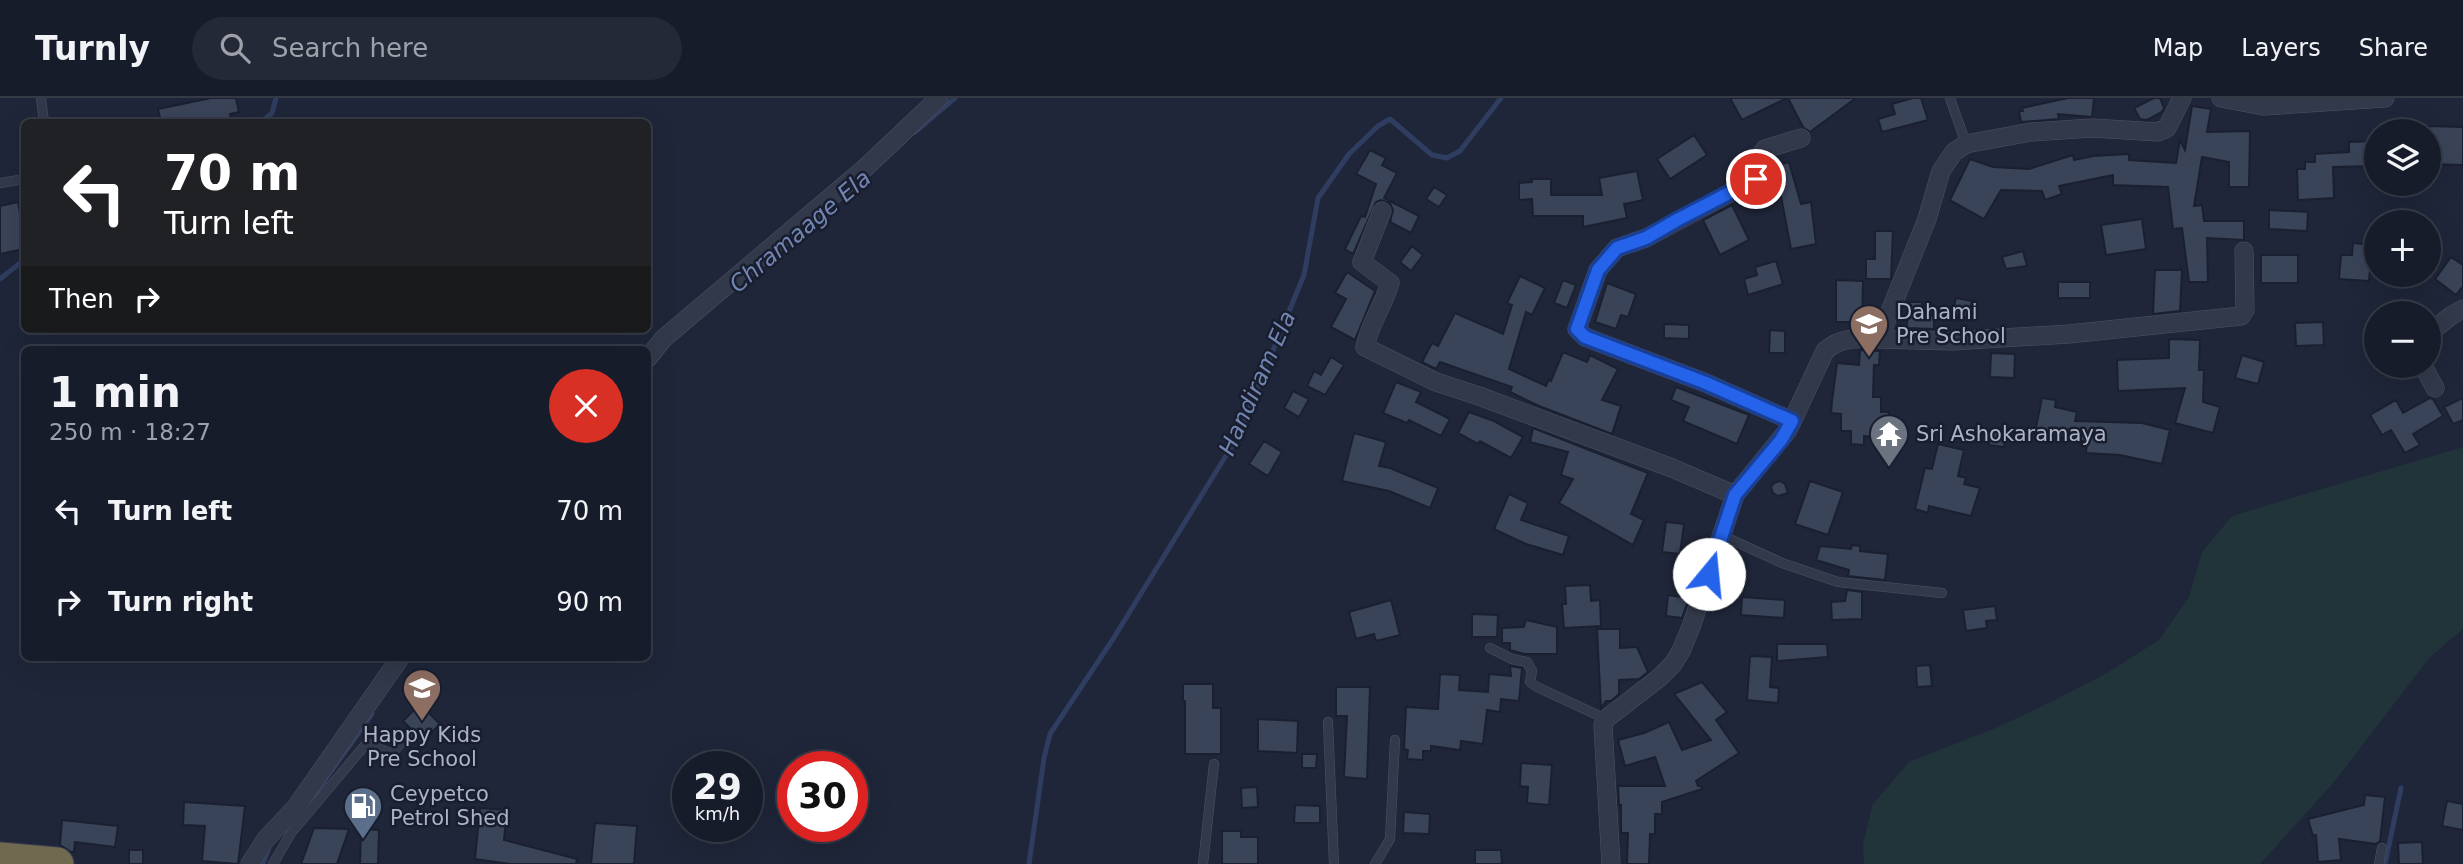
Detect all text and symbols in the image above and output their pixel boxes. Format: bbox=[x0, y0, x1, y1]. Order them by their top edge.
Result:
search box bbox=[192, 17, 682, 80]
text: Turnly bbox=[35, 29, 150, 68]
icon: search bbox=[216, 29, 254, 67]
text: Search here bbox=[272, 33, 428, 63]
text: Map bbox=[2153, 34, 2203, 62]
text: Layers bbox=[2241, 34, 2321, 62]
text: Share bbox=[2359, 34, 2428, 62]
map controls bbox=[2364, 119, 2441, 378]
button: layers bbox=[2364, 119, 2441, 196]
text: 70 m bbox=[164, 145, 300, 202]
icon: left bbox=[49, 147, 140, 238]
pin bbox=[1726, 149, 1786, 209]
icon: arrive bbox=[1737, 160, 1775, 198]
water label: Chramaage Ela bbox=[724, 165, 876, 297]
text: Turn left bbox=[164, 204, 294, 242]
button: + bbox=[2364, 210, 2441, 287]
icon: right bbox=[128, 280, 166, 318]
text: Then bbox=[49, 284, 114, 314]
place label: Dahami Pre School bbox=[1896, 300, 2006, 348]
button: − bbox=[2364, 301, 2441, 378]
school or university icon: Dahami Pre School bbox=[1848, 303, 1890, 358]
water label: Handiram Ela bbox=[1214, 307, 1300, 459]
text: 1 min bbox=[49, 368, 181, 417]
button: close bbox=[549, 369, 623, 443]
temple icon: Sri Ashokaramaya bbox=[1868, 413, 1910, 468]
text: 250 m · 18:27 bbox=[49, 419, 211, 445]
place label: Sri Ashokaramaya bbox=[1916, 422, 2107, 446]
icon: left bbox=[49, 492, 87, 530]
text: Turn left bbox=[108, 496, 232, 526]
text: 70 m bbox=[556, 496, 623, 526]
position arrow bbox=[1672, 537, 1746, 611]
icon: right bbox=[49, 583, 87, 621]
text: Turn right bbox=[108, 587, 253, 617]
text: 90 m bbox=[556, 587, 623, 617]
school or university icon: Happy Kids Pre School bbox=[401, 667, 443, 722]
place label: Happy Kids Pre School bbox=[363, 723, 481, 771]
speed limit sign: 30 bbox=[777, 751, 868, 842]
text: 29 bbox=[693, 767, 742, 807]
place label: Ceypetco Petrol Shed bbox=[390, 782, 510, 830]
fuel station icon: Ceypetco Petrol Shed bbox=[342, 785, 384, 840]
text: km/h bbox=[695, 803, 740, 824]

